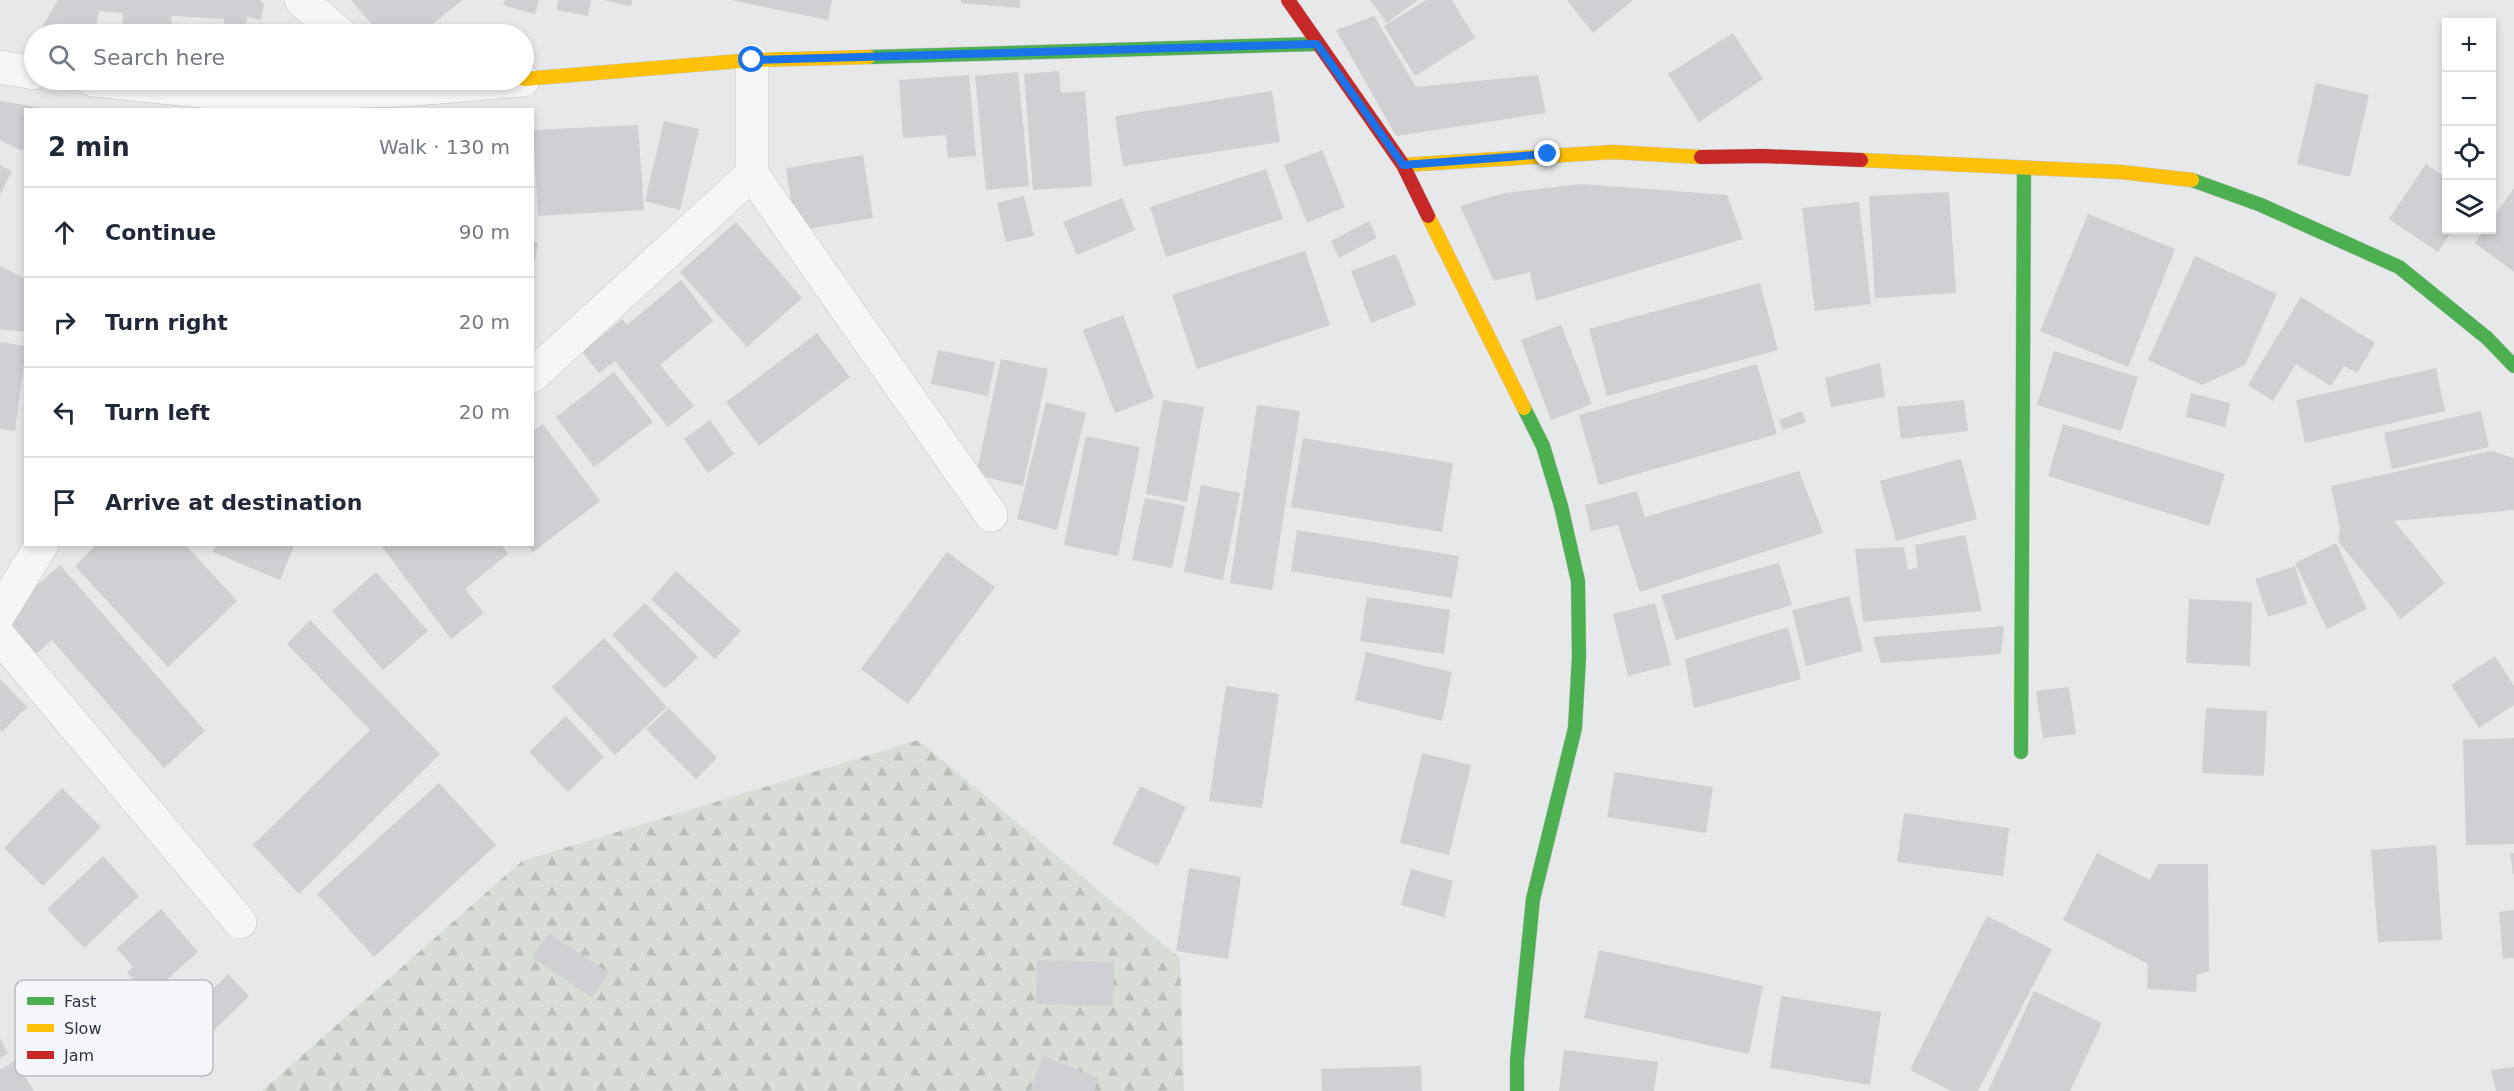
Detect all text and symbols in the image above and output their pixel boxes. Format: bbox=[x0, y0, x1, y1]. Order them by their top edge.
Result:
map controls bbox=[2442, 18, 2496, 234]
button: + bbox=[2442, 18, 2496, 72]
search box bbox=[24, 24, 534, 90]
icon: search bbox=[45, 41, 78, 74]
text: Search here bbox=[93, 45, 225, 70]
route start bbox=[738, 46, 764, 72]
button: − bbox=[2442, 72, 2496, 126]
button: locate bbox=[2442, 126, 2496, 180]
text: 2 min bbox=[48, 132, 130, 162]
text: Walk · 130 m bbox=[379, 135, 510, 159]
route end bbox=[1534, 140, 1560, 166]
button: layers bbox=[2442, 180, 2496, 234]
icon: ahead bbox=[48, 216, 81, 249]
text: Continue bbox=[105, 220, 216, 245]
text: 90 m bbox=[459, 220, 510, 244]
icon: right bbox=[48, 306, 81, 339]
text: Turn right bbox=[105, 310, 228, 335]
text: 20 m bbox=[459, 310, 510, 334]
icon: left bbox=[48, 396, 81, 429]
text: Turn left bbox=[105, 400, 210, 425]
text: 20 m bbox=[459, 400, 510, 424]
icon: arrive bbox=[48, 486, 81, 519]
text: Arrive at destination bbox=[105, 490, 362, 515]
legend bbox=[15, 980, 213, 1076]
text: Fast bbox=[64, 992, 96, 1011]
text: Slow bbox=[64, 1019, 101, 1038]
text: Jam bbox=[63, 1046, 94, 1065]

